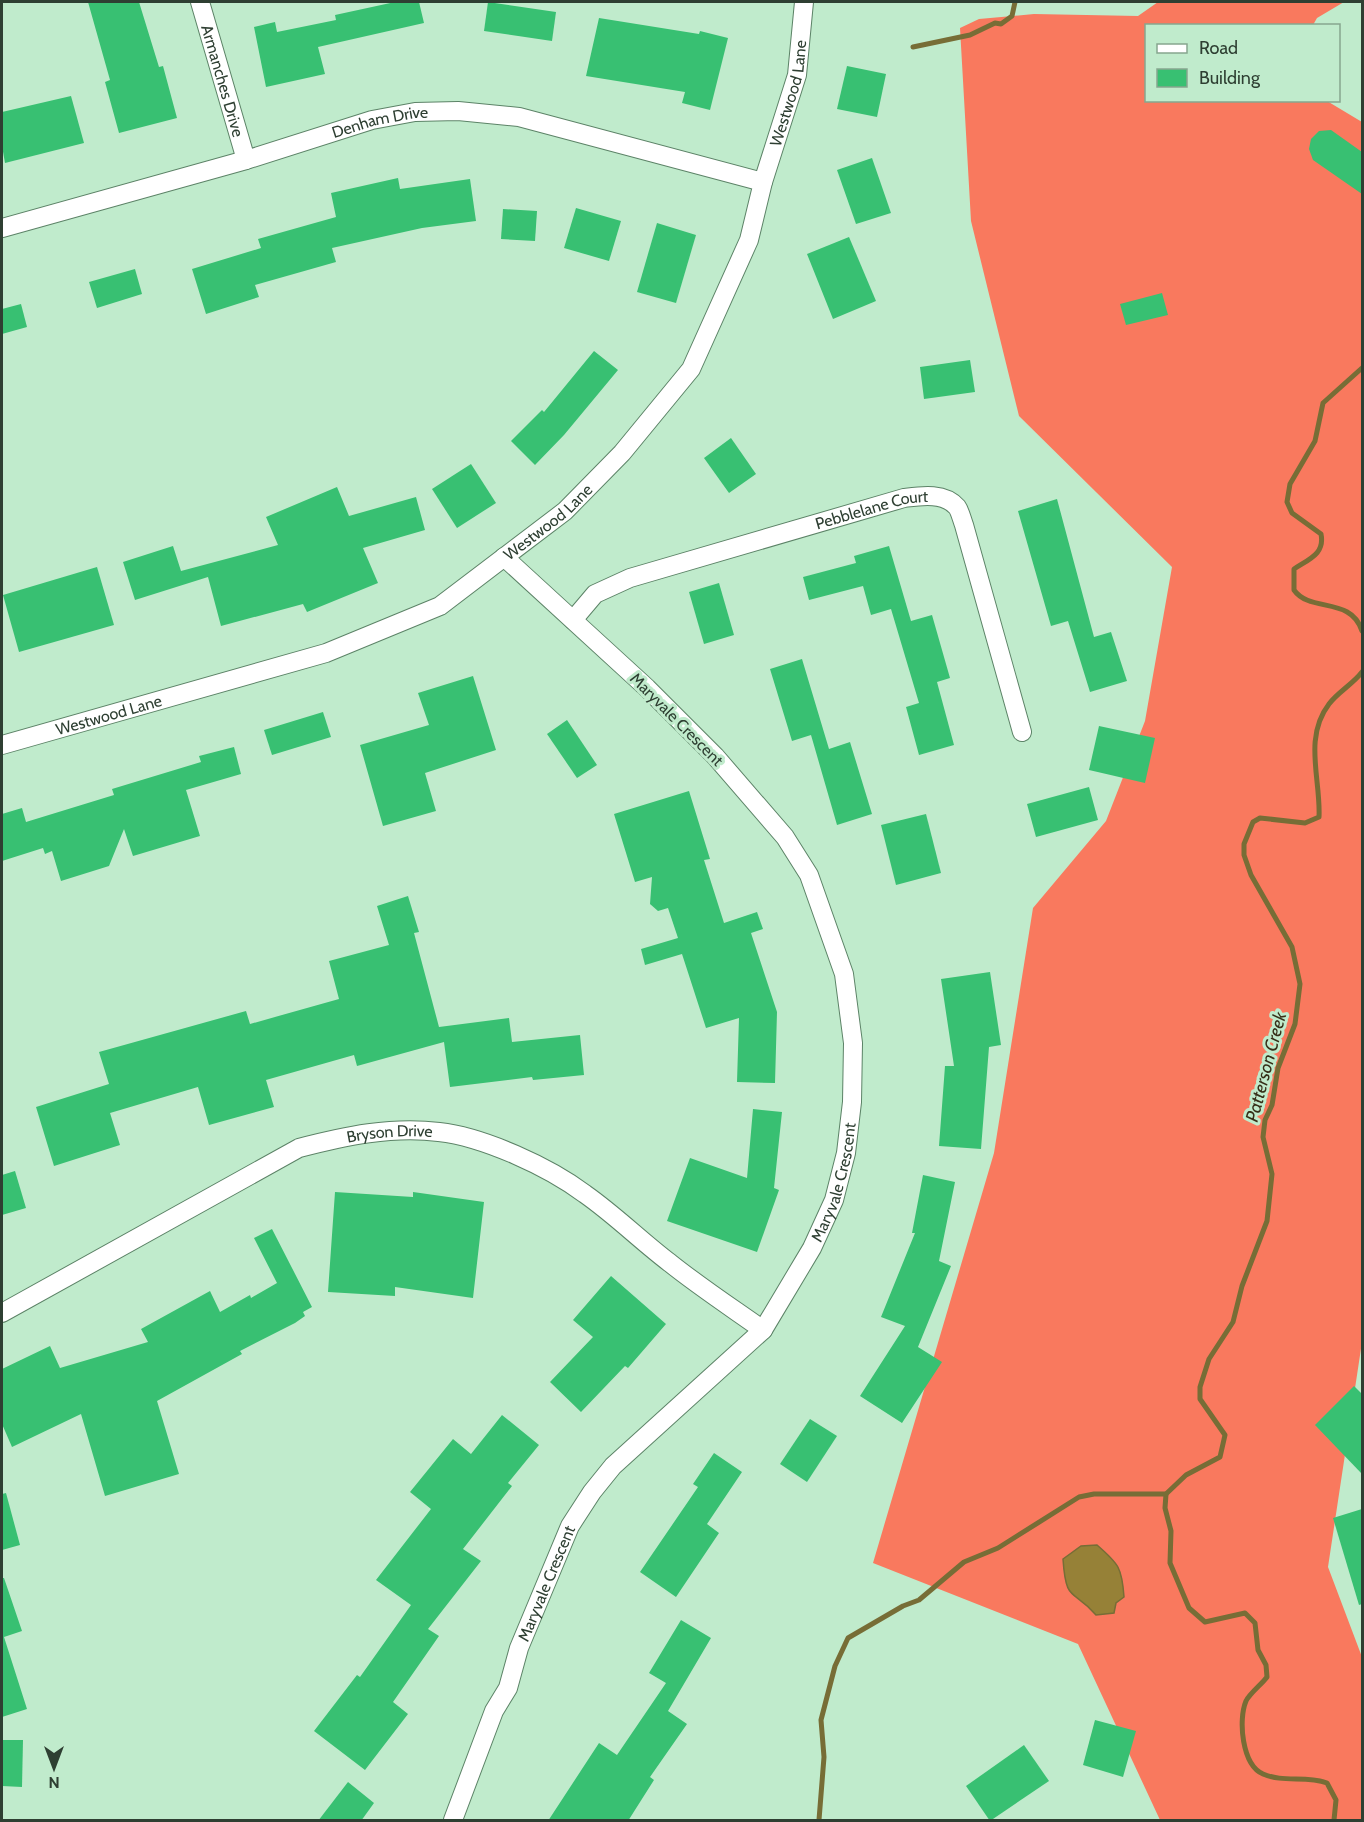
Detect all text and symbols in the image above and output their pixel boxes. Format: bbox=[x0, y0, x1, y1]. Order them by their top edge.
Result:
street label: Armanches Drive bbox=[197, 23, 248, 139]
legend bbox=[1145, 24, 1340, 102]
text: Road bbox=[1199, 37, 1238, 59]
street label: Westwood Lane bbox=[766, 39, 810, 149]
text: Building bbox=[1199, 67, 1261, 89]
street label: Denham Drive bbox=[329, 103, 428, 142]
street label: Westwood Lane bbox=[500, 480, 596, 564]
street label: Pebblelane Court bbox=[813, 487, 929, 533]
street label: Maryvale Crescent bbox=[626, 669, 727, 770]
street label: Westwood Lane bbox=[54, 691, 164, 739]
water label: Patterson Creek bbox=[1241, 1008, 1292, 1124]
street label: Bryson Drive bbox=[345, 1121, 433, 1147]
street label: Maryvale Crescent bbox=[807, 1121, 860, 1245]
street label: Maryvale Crescent bbox=[514, 1522, 579, 1644]
north arrow bbox=[24, 1738, 84, 1798]
text: N bbox=[48, 1773, 60, 1792]

